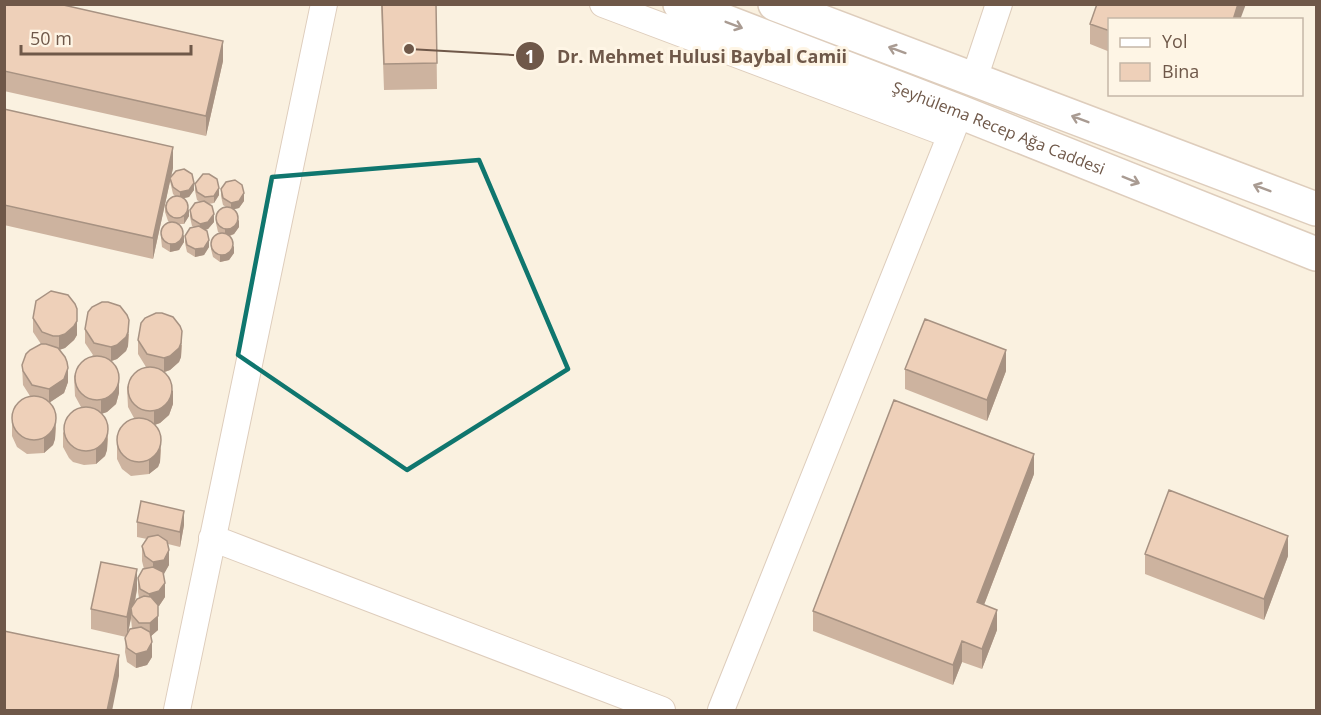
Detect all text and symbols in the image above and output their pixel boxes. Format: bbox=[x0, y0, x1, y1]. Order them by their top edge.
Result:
scale bar bbox=[21, 18, 190, 56]
legend bbox=[1108, 18, 1303, 96]
one-way arrow bbox=[725, 21, 743, 32]
text: 50 m bbox=[30, 26, 72, 50]
text: Yol bbox=[1162, 29, 1187, 53]
callout: Dr. Mehmet Hulusi Baybal Camii bbox=[515, 38, 859, 74]
text: 1 bbox=[525, 44, 535, 68]
text: Dr. Mehmet Hulusi Baybal Camii bbox=[557, 44, 847, 68]
one-way arrow bbox=[888, 44, 907, 55]
text: Bina bbox=[1162, 59, 1199, 83]
street label: Şeyhülema Recep Ağa Caddesi bbox=[889, 76, 1108, 180]
one-way arrow bbox=[1071, 113, 1089, 124]
one-way arrow bbox=[1122, 175, 1140, 186]
one-way arrow bbox=[1253, 182, 1272, 193]

